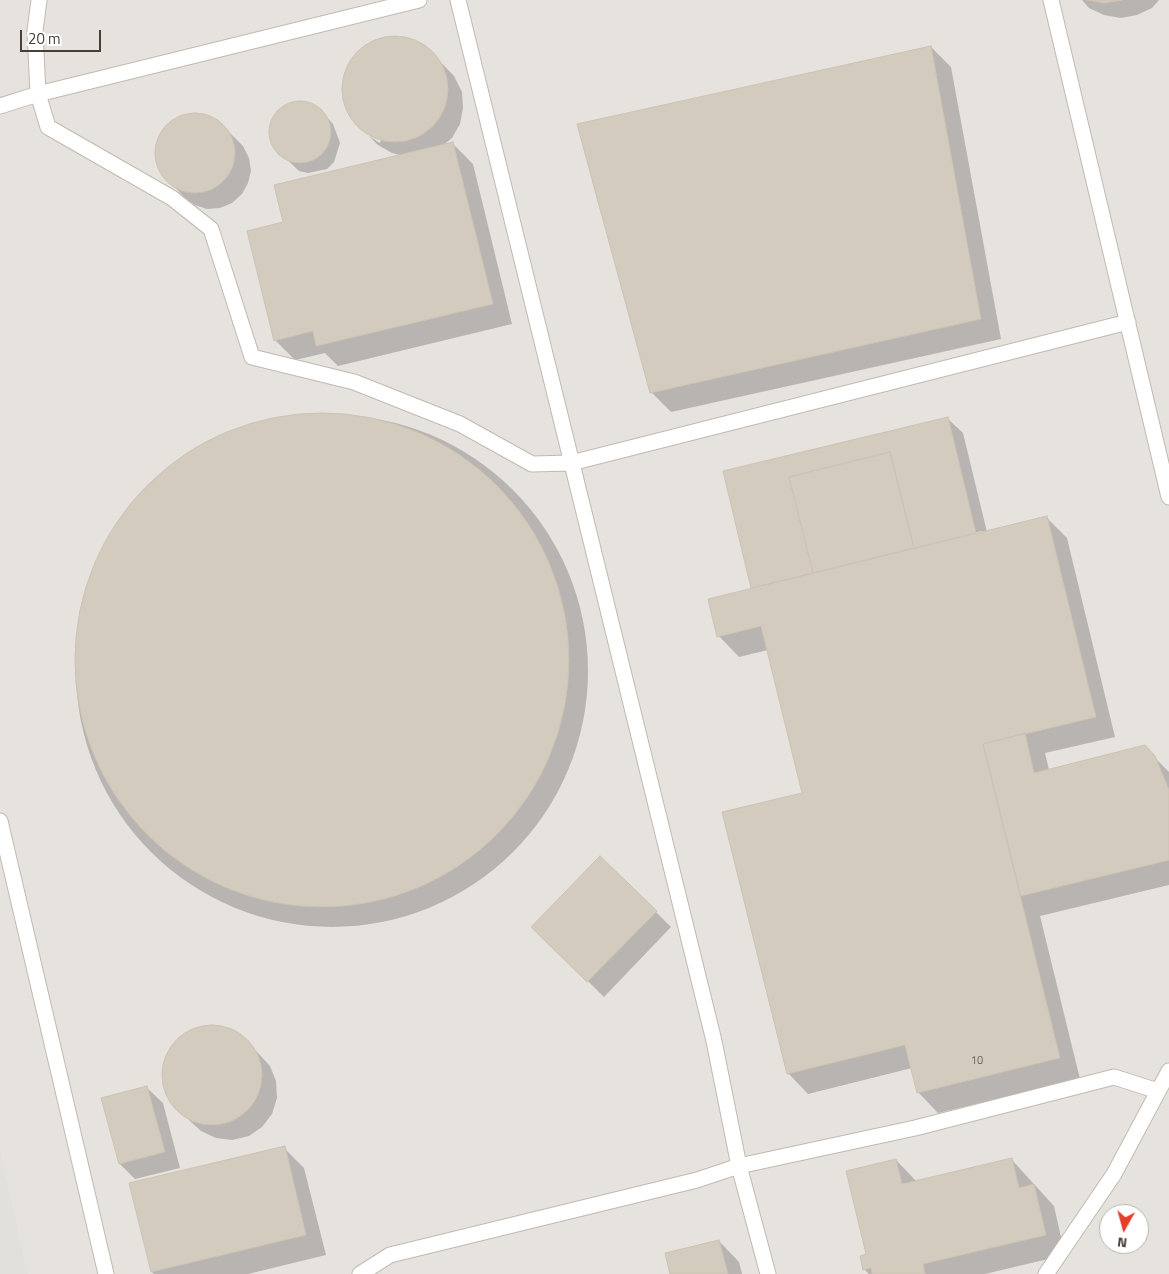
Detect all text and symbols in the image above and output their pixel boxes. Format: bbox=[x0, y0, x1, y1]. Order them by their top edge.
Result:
scale bar bbox=[22, 20, 104, 52]
text: 20 m bbox=[28, 27, 61, 50]
house number: 10 bbox=[971, 1054, 983, 1068]
north arrow bbox=[1099, 1204, 1149, 1254]
text: N bbox=[1116, 1232, 1128, 1254]

